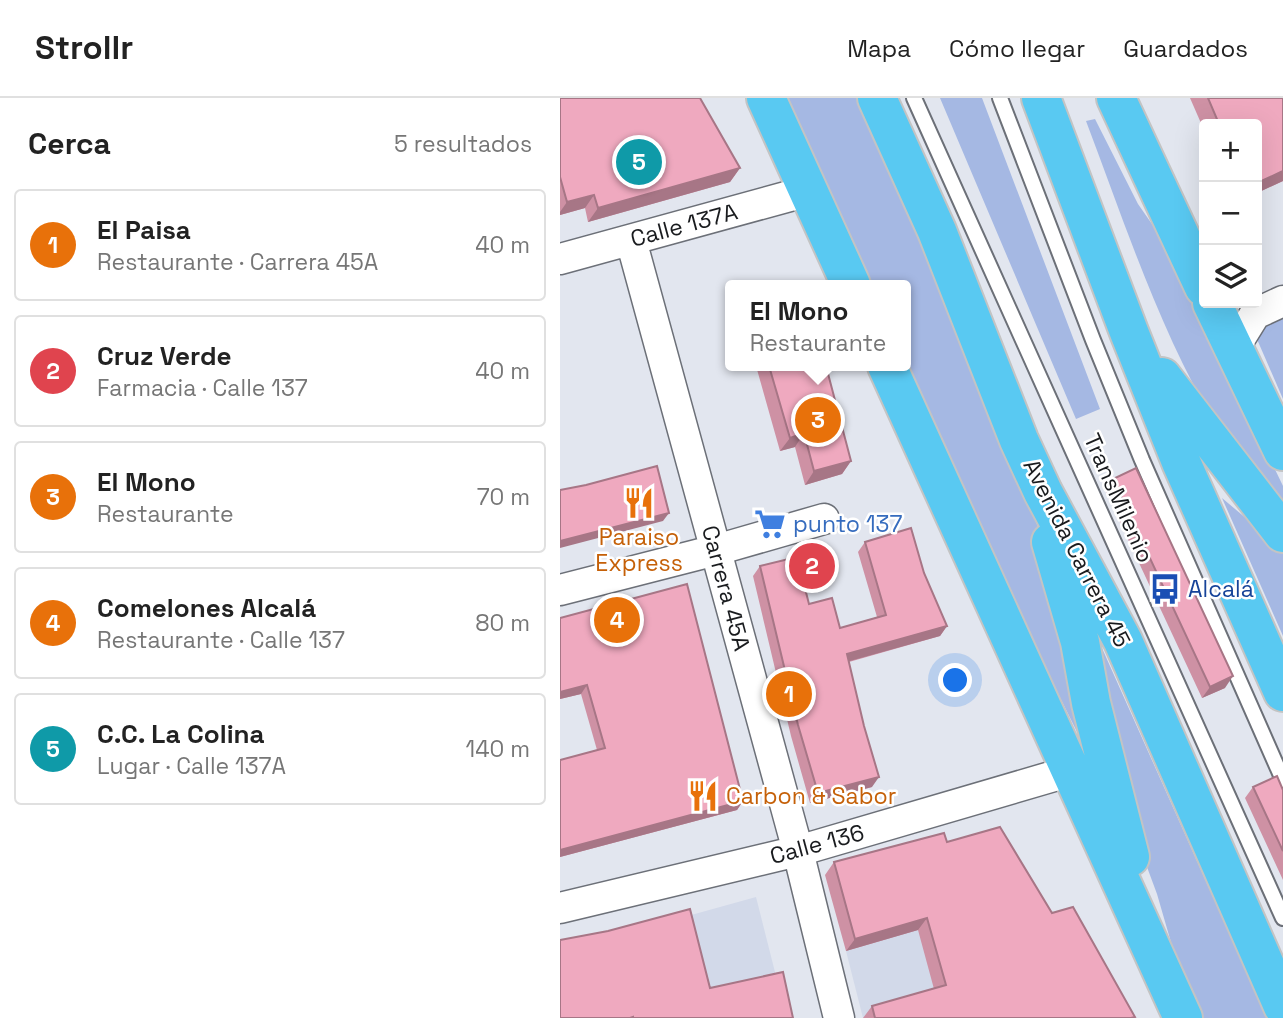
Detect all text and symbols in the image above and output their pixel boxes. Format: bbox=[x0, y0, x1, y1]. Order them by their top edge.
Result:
text: Strollr bbox=[35, 27, 133, 69]
text: Mapa bbox=[847, 33, 911, 64]
text: Cómo llegar bbox=[949, 33, 1085, 64]
text: Guardados bbox=[1123, 33, 1248, 64]
map controls bbox=[1199, 119, 1262, 308]
button: + bbox=[1199, 119, 1262, 182]
text: Cerca bbox=[28, 124, 111, 163]
text: 5 resultados bbox=[394, 129, 532, 159]
pin: 5 bbox=[616, 136, 662, 188]
button: − bbox=[1199, 182, 1262, 245]
street label: Calle 137A bbox=[627, 196, 741, 254]
text: El Paisa bbox=[97, 213, 191, 247]
text: 1 bbox=[48, 230, 58, 260]
text: 40 m bbox=[475, 230, 530, 260]
button: layers bbox=[1199, 245, 1262, 308]
text: Restaurante · Carrera 45A bbox=[97, 247, 378, 277]
popup bbox=[725, 280, 911, 371]
text: El Mono bbox=[750, 294, 848, 328]
text: Restaurante bbox=[750, 328, 886, 358]
text: Cruz Verde bbox=[97, 339, 232, 373]
text: 2 bbox=[46, 356, 60, 386]
text: 40 m bbox=[475, 356, 530, 386]
text: Farmacia · Calle 137 bbox=[97, 373, 308, 403]
pin: 3 bbox=[795, 394, 841, 446]
street label: TransMilenio bbox=[1077, 429, 1161, 567]
street label: Avenida Carrera 45 bbox=[1017, 454, 1137, 652]
text: El Mono bbox=[97, 465, 196, 499]
text: 3 bbox=[46, 482, 60, 512]
text: 70 m bbox=[477, 482, 530, 512]
restaurant icon: Paraiso Express bbox=[622, 486, 656, 520]
text: Restaurante bbox=[97, 499, 234, 529]
supermarket icon: punto 137 bbox=[753, 507, 787, 541]
place label: punto 137 bbox=[793, 509, 902, 539]
place label: Paraiso Express bbox=[595, 522, 683, 578]
street label: Carrera 45A bbox=[695, 522, 757, 654]
pin: 2 bbox=[789, 540, 835, 592]
bus stop icon: Alcalá bbox=[1148, 572, 1182, 606]
place label: Alcalá bbox=[1188, 574, 1254, 604]
text: Comelones Alcalá bbox=[97, 591, 316, 625]
pin: 4 bbox=[594, 594, 640, 646]
text: 4 bbox=[46, 608, 60, 638]
text: 80 m bbox=[475, 608, 530, 638]
text: Restaurante · Calle 137 bbox=[97, 625, 345, 655]
your location bbox=[938, 663, 972, 697]
pin: 1 bbox=[766, 668, 812, 720]
text: C.C. La Colina bbox=[97, 717, 265, 751]
text: 5 bbox=[46, 734, 60, 764]
text: 140 m bbox=[466, 734, 530, 764]
text: Lugar · Calle 137A bbox=[97, 751, 286, 781]
restaurant icon: Carbon & Sabor bbox=[686, 779, 720, 813]
place label: Carbon & Sabor bbox=[726, 781, 897, 811]
street label: Calle 136 bbox=[767, 817, 867, 871]

